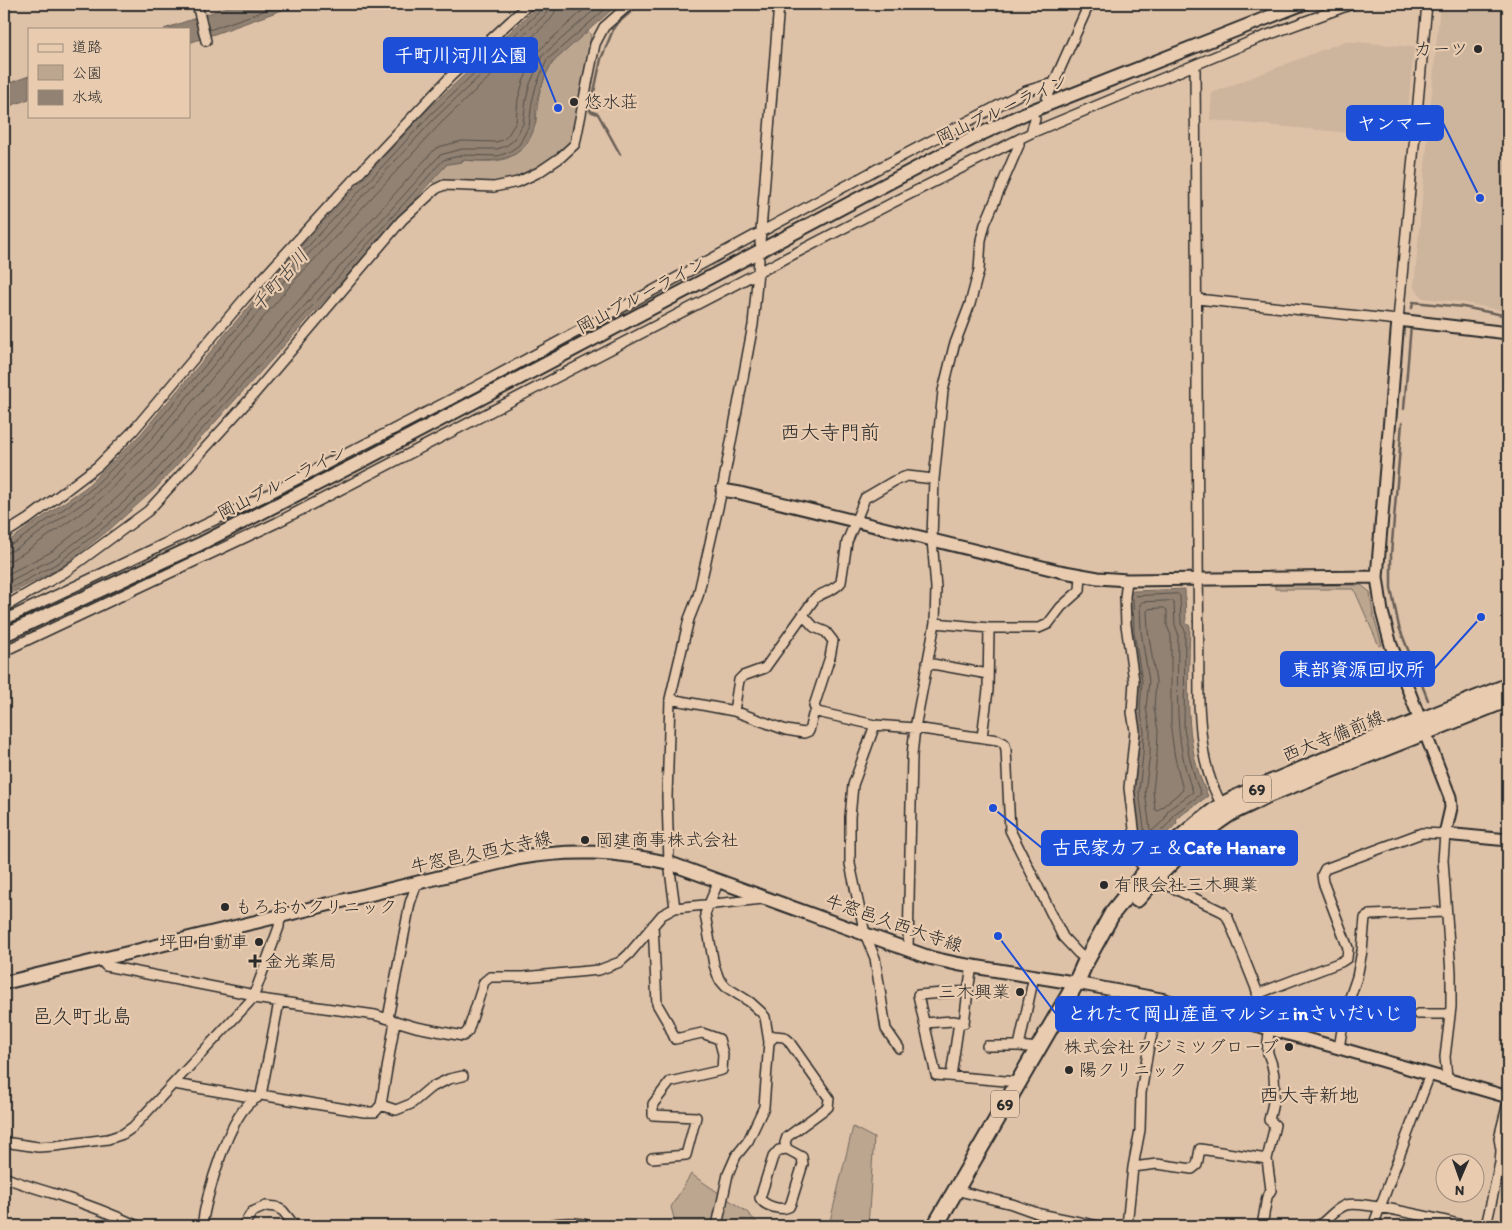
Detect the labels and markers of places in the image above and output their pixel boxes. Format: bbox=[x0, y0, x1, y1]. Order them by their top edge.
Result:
callout: 千町川河川公園 bbox=[384, 38, 537, 72]
place label: カーツ bbox=[1414, 38, 1468, 60]
marker: カーツ bbox=[1472, 43, 1484, 55]
place label: 悠水荘 bbox=[584, 91, 638, 113]
marker: 悠水荘 bbox=[568, 96, 580, 108]
callout: ヤンマー bbox=[1347, 106, 1443, 140]
callout: 東部資源回収所 bbox=[1281, 652, 1434, 686]
place label: 岡建商事株式会社 bbox=[595, 829, 739, 851]
callout: 古民家カフェ＆Cafe Hanare bbox=[1042, 831, 1297, 865]
marker: 岡建商事株式会社 bbox=[579, 834, 591, 846]
place label: 有限会社三木興業 bbox=[1114, 874, 1258, 896]
marker: 有限会社三木興業 bbox=[1098, 879, 1110, 891]
place label: もろおかクリニック bbox=[235, 896, 397, 918]
marker: もろおかクリニック bbox=[219, 901, 231, 913]
place label: 坪田自動車 bbox=[159, 931, 249, 953]
marker: 坪田自動車 bbox=[253, 936, 265, 948]
place label: 金光薬局 bbox=[265, 950, 337, 972]
marker: 金光薬局 bbox=[249, 955, 261, 967]
place label: 三木興業 bbox=[938, 981, 1010, 1003]
marker: 三木興業 bbox=[1014, 986, 1026, 998]
callout: とれたて岡山産直マルシェinさいだいじ bbox=[1056, 997, 1415, 1031]
place label: 株式会社フジミツグローブ bbox=[1064, 1036, 1279, 1058]
marker: 株式会社フジミツグローブ bbox=[1283, 1041, 1295, 1053]
place label: 陽クリニック bbox=[1079, 1059, 1187, 1081]
marker: 陽クリニック bbox=[1063, 1064, 1075, 1076]

